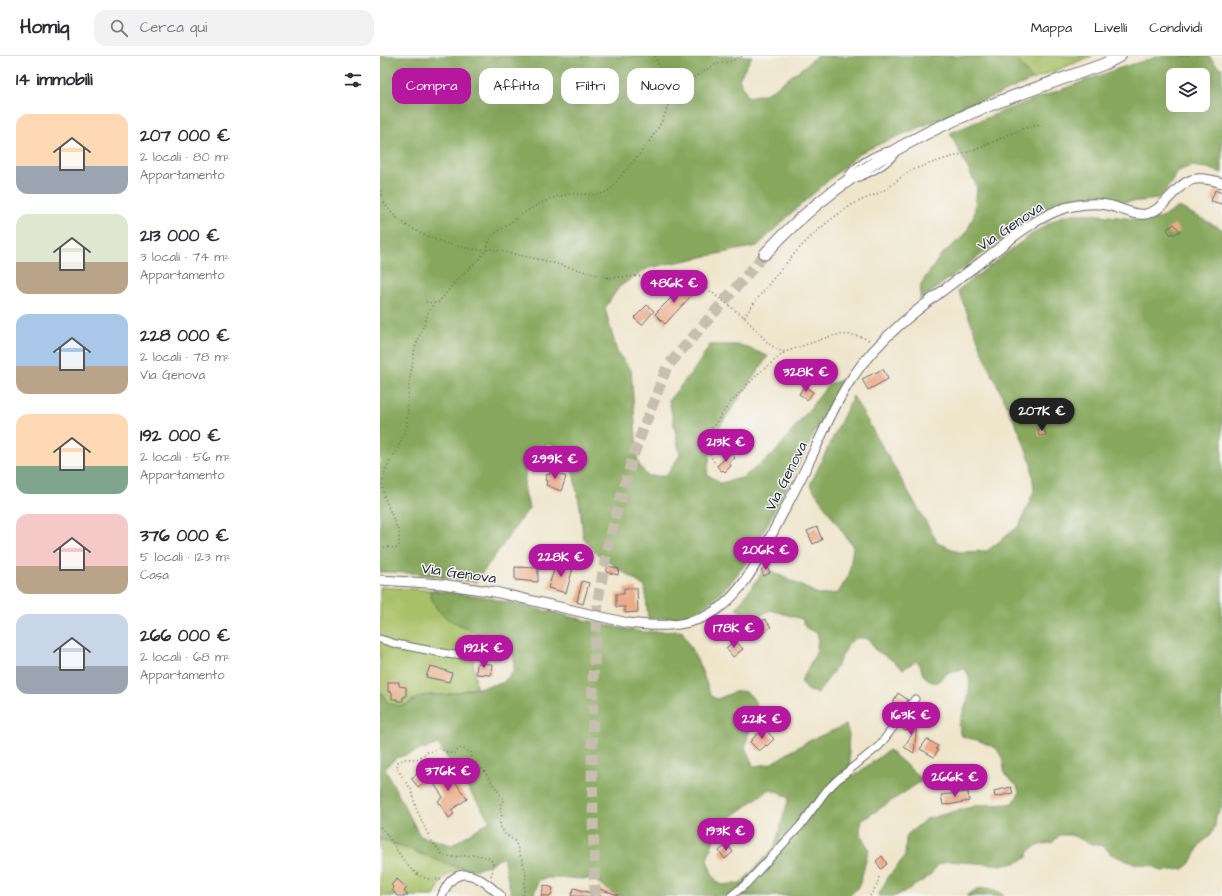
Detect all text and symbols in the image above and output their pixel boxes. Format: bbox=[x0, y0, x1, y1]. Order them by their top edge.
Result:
search box bbox=[94, 10, 374, 46]
text: Homiq bbox=[20, 14, 70, 41]
icon: search bbox=[108, 17, 130, 39]
text: Cerca qui bbox=[140, 17, 207, 38]
text: Mappa bbox=[1031, 18, 1072, 38]
text: Livelli bbox=[1094, 18, 1127, 38]
text: Condividi bbox=[1149, 18, 1202, 38]
text: 14 immobili bbox=[16, 68, 93, 92]
chip: Compra bbox=[392, 68, 471, 104]
chip: Affitta bbox=[479, 68, 553, 104]
chip: Filtri bbox=[561, 68, 619, 104]
chip: Nuovo bbox=[627, 68, 694, 104]
map controls bbox=[1166, 68, 1210, 112]
button: layers bbox=[1166, 68, 1210, 112]
icon: filters bbox=[342, 69, 364, 91]
text: 207 000 € bbox=[140, 124, 230, 148]
icon: home bbox=[48, 130, 96, 178]
text: 2 locali · 80 m² bbox=[140, 148, 230, 166]
text: Appartamento bbox=[140, 166, 225, 184]
street label: Via Genova bbox=[973, 196, 1048, 256]
text: 213 000 € bbox=[140, 224, 220, 248]
icon: home bbox=[48, 230, 96, 278]
text: 3 locali · 74 m² bbox=[140, 248, 229, 266]
text: Appartamento bbox=[140, 266, 225, 284]
pin: 486K € bbox=[641, 270, 707, 304]
text: 486K € bbox=[650, 274, 698, 292]
text: 228 000 € bbox=[140, 324, 230, 348]
icon: home bbox=[48, 330, 96, 378]
text: 2 locali · 78 m² bbox=[140, 348, 230, 366]
pin: 328K € bbox=[773, 359, 839, 393]
text: 328K € bbox=[783, 363, 829, 381]
text: Via Genova bbox=[140, 366, 205, 384]
pin: 207K € bbox=[1009, 398, 1075, 432]
text: 207K € bbox=[1018, 402, 1066, 420]
text: 192 000 € bbox=[140, 424, 221, 448]
pin: 213K € bbox=[693, 429, 759, 463]
icon: home bbox=[48, 430, 96, 478]
text: 213K € bbox=[706, 433, 746, 451]
street label: Via Genova bbox=[760, 438, 813, 514]
pin: 299K € bbox=[522, 446, 588, 480]
text: 2 locali · 56 m² bbox=[140, 448, 231, 466]
text: 299K € bbox=[532, 450, 578, 468]
text: Appartamento bbox=[140, 466, 225, 484]
text: 376 000 € bbox=[140, 524, 229, 548]
icon: home bbox=[48, 530, 96, 578]
pin: 206K € bbox=[733, 537, 799, 571]
text: 206K € bbox=[742, 541, 790, 559]
pin: 228K € bbox=[528, 544, 594, 578]
text: 5 locali · 123 m² bbox=[140, 548, 231, 566]
text: 228K € bbox=[538, 548, 584, 566]
street label: Via Genova bbox=[420, 558, 498, 589]
text: Casa bbox=[140, 566, 169, 584]
pin: 178K € bbox=[701, 615, 767, 649]
text: 178K € bbox=[713, 619, 755, 637]
text: 266 000 € bbox=[140, 624, 230, 648]
icon: home bbox=[48, 630, 96, 678]
pin: 192K € bbox=[451, 635, 517, 669]
text: 192K € bbox=[464, 639, 504, 657]
text: 2 locali · 68 m² bbox=[140, 648, 230, 666]
text: Appartamento bbox=[140, 666, 225, 684]
pin: 163K € bbox=[878, 702, 944, 736]
pin: 221K € bbox=[729, 706, 795, 740]
text: 163K € bbox=[891, 706, 931, 724]
text: 221K € bbox=[742, 710, 782, 728]
pin: 376K € bbox=[415, 758, 481, 792]
text: 376K € bbox=[425, 762, 471, 780]
pin: 266K € bbox=[922, 764, 988, 798]
text: 266K € bbox=[931, 768, 979, 786]
pin: 193K € bbox=[693, 818, 759, 852]
text: 193K € bbox=[706, 822, 746, 840]

